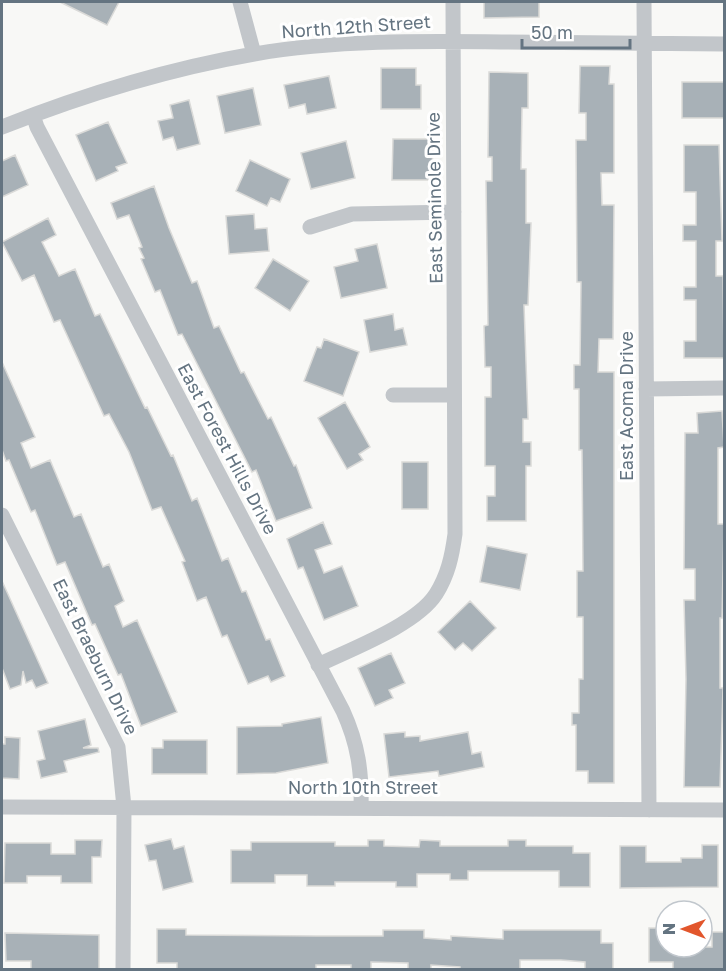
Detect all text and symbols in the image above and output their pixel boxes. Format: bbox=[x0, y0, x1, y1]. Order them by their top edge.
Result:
street label: North 12th Street bbox=[280, 10, 431, 42]
scale bar bbox=[522, 12, 630, 50]
text: 50 m bbox=[531, 21, 573, 43]
street label: East Seminole Drive bbox=[422, 112, 446, 284]
street label: East Acoma Drive bbox=[615, 331, 637, 481]
street label: East Forest Hills Drive bbox=[173, 359, 282, 538]
street label: East Braeburn Drive bbox=[49, 575, 143, 738]
street label: North 10th Street bbox=[288, 776, 438, 798]
north arrow bbox=[654, 899, 714, 959]
text: N bbox=[659, 923, 679, 935]

